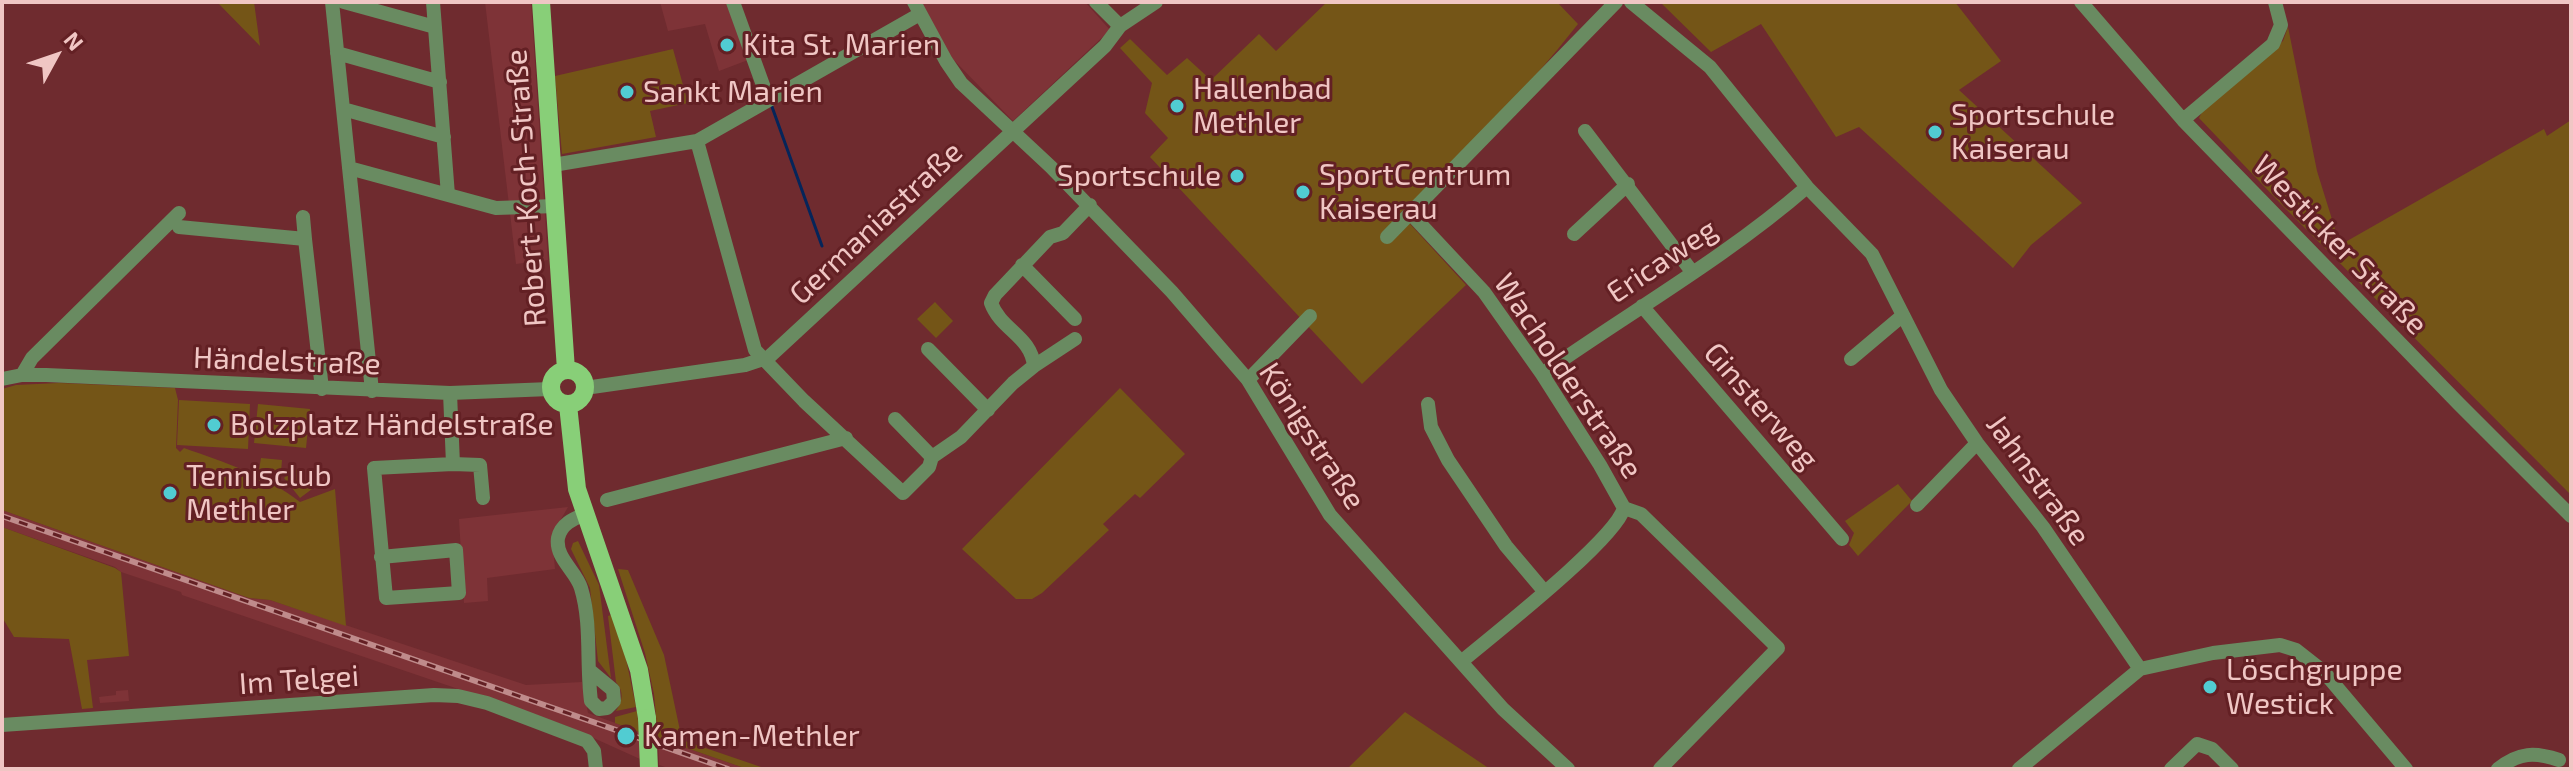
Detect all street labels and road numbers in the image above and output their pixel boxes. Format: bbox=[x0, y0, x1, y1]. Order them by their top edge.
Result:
street label: Robert-Koch-Straße bbox=[498, 48, 554, 328]
street label: Germaniastraße bbox=[782, 134, 970, 312]
street label: Westicker Straße bbox=[2245, 148, 2435, 342]
street label: Ericaweg bbox=[1600, 211, 1724, 311]
street label: Wacholderstraße bbox=[1486, 267, 1650, 485]
street label: Ginsterweg bbox=[1696, 335, 1826, 477]
street label: Händelstraße bbox=[193, 340, 381, 382]
street label: Königstraße bbox=[1251, 356, 1373, 516]
street label: Jahnstraße bbox=[1978, 408, 2098, 552]
street label: Im Telgei bbox=[238, 658, 360, 702]

